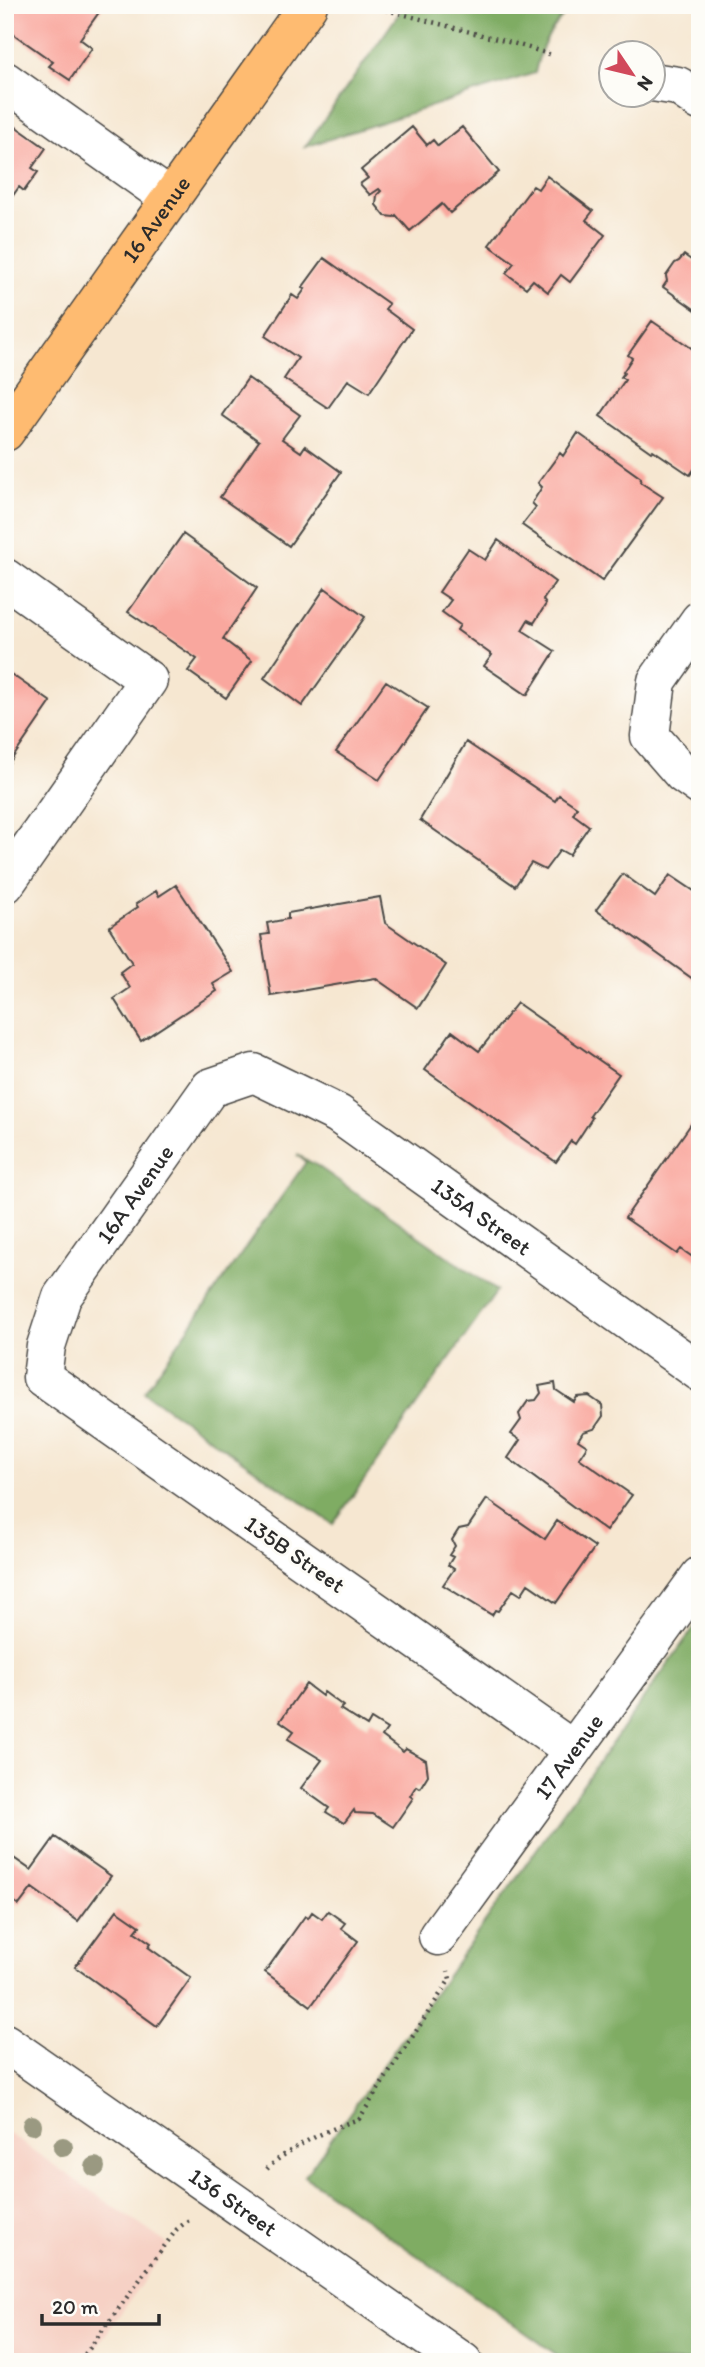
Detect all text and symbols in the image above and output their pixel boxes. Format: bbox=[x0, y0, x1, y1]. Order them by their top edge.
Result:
north arrow bbox=[596, 38, 666, 108]
text: N bbox=[632, 72, 659, 95]
street label: 16 Avenue bbox=[116, 170, 196, 268]
street label: 16A Avenue bbox=[90, 1139, 180, 1249]
street label: 135A Street bbox=[426, 1171, 537, 1262]
street label: 135B Street bbox=[239, 1509, 351, 1599]
street label: 17 Avenue bbox=[528, 1708, 609, 1805]
street label: 136 Street bbox=[184, 2161, 283, 2243]
scale bar bbox=[42, 2283, 159, 2327]
text: 20 m bbox=[52, 2294, 99, 2319]

